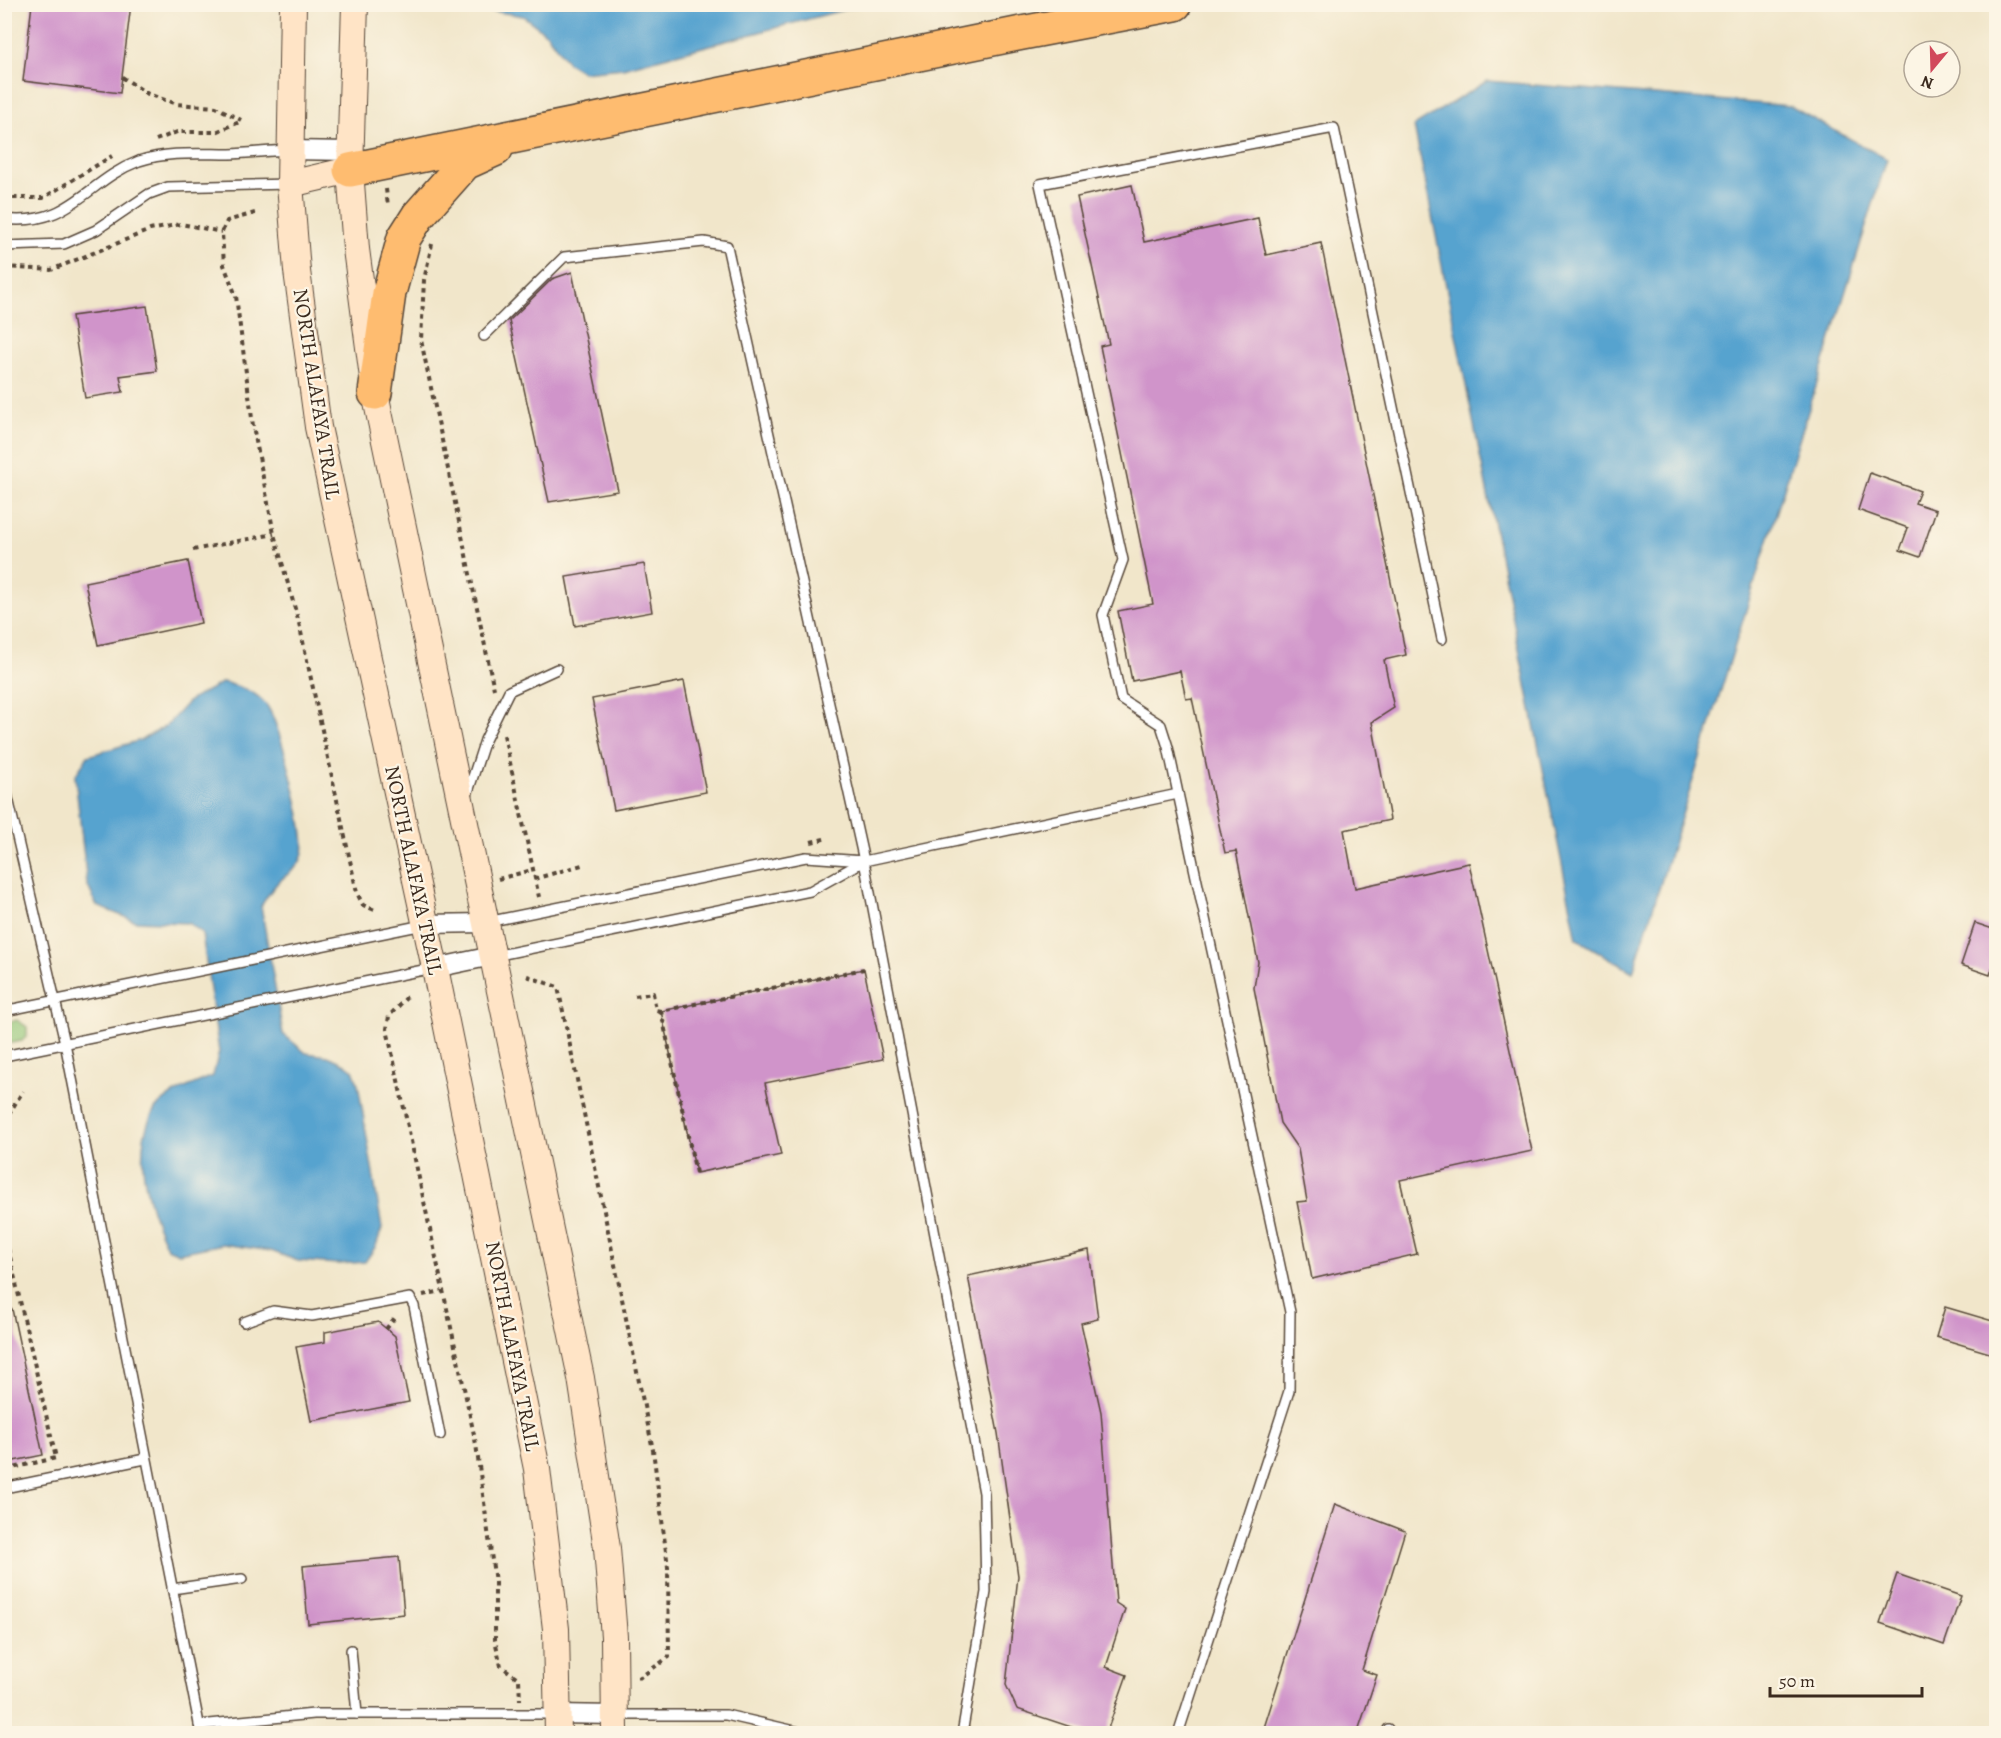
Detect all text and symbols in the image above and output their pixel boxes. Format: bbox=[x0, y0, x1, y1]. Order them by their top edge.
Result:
north arrow bbox=[1902, 39, 1962, 99]
text: N bbox=[1918, 70, 1937, 95]
street label: NORTH ALAFAYA TRAIL bbox=[287, 287, 348, 502]
street label: NORTH ALAFAYA TRAIL bbox=[378, 763, 450, 977]
street label: NORTH ALAFAYA TRAIL bbox=[479, 1239, 547, 1454]
scale bar bbox=[1770, 1660, 1922, 1698]
text: 50 m bbox=[1779, 1669, 1815, 1693]

